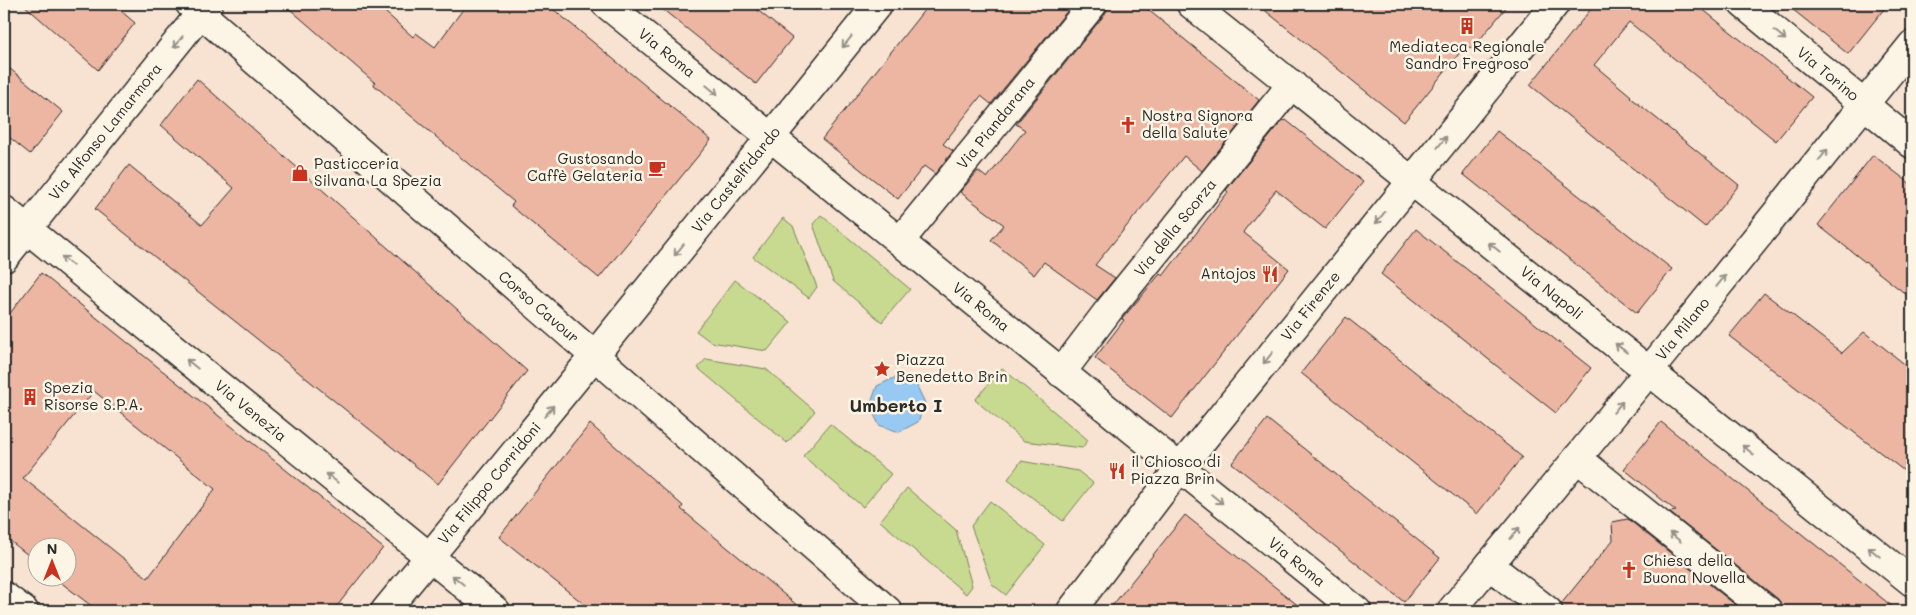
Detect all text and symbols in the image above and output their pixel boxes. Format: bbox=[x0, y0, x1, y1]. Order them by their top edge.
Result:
building icon: Mediateca Regionale Sandro Fregroso bbox=[1457, 16, 1477, 36]
street label: Via Roma bbox=[634, 23, 700, 81]
one-way arrow bbox=[1774, 29, 1787, 41]
one-way arrow bbox=[172, 35, 183, 48]
one-way arrow bbox=[842, 35, 853, 48]
place label: Mediateca Regionale Sandro Fregroso bbox=[1389, 36, 1545, 73]
street label: Via Torino bbox=[1793, 42, 1864, 105]
street label: Via Alfonso Lamarmora bbox=[43, 58, 166, 204]
street label: Via Piandarana bbox=[952, 72, 1039, 173]
one-way arrow bbox=[705, 84, 718, 95]
place label: Nostra Signora della Salute bbox=[1142, 105, 1253, 142]
church icon: Nostra Signora della Salute bbox=[1118, 115, 1138, 135]
street label: Via Castelfidardo bbox=[686, 122, 784, 236]
one-way arrow bbox=[1436, 136, 1447, 149]
place label: Gustosando Caffè Gelateria bbox=[527, 148, 643, 185]
one-way arrow bbox=[1818, 149, 1829, 162]
place label: Pasticceria Silvana La Spezia bbox=[314, 153, 442, 190]
cafe icon: Gustosando Caffè Gelateria bbox=[647, 158, 667, 178]
shop icon: Pasticceria Silvana La Spezia bbox=[290, 163, 310, 183]
street label: Via della Scorza bbox=[1129, 174, 1220, 280]
one-way arrow bbox=[1375, 211, 1386, 224]
one-way arrow bbox=[1488, 241, 1501, 252]
one-way arrow bbox=[674, 243, 685, 256]
one-way arrow bbox=[60, 256, 73, 267]
street label: Via Napoli bbox=[1516, 261, 1588, 324]
place label: Antojos bbox=[1201, 263, 1256, 283]
restaurant icon: Antojos bbox=[1260, 264, 1280, 284]
street label: Corso Cavour bbox=[495, 266, 584, 347]
street label: Via Firenze bbox=[1276, 266, 1344, 344]
one-way arrow bbox=[1715, 275, 1726, 288]
street label: Via Roma bbox=[949, 277, 1014, 335]
street label: Via Milano bbox=[1651, 293, 1714, 364]
one-way arrow bbox=[1615, 343, 1628, 354]
place label: Piazza Benedetto Brin bbox=[896, 349, 1008, 386]
one-way arrow bbox=[1262, 352, 1273, 365]
one-way arrow bbox=[186, 358, 199, 369]
place icon: Piazza Benedetto Brin bbox=[872, 359, 892, 379]
street label: Via Venezia bbox=[211, 375, 291, 445]
place label: Spezia Risorse S.P.A. bbox=[44, 377, 143, 414]
building icon: Spezia Risorse S.P.A. bbox=[20, 387, 40, 407]
district label: Umberto I bbox=[849, 393, 943, 417]
one-way arrow bbox=[1613, 401, 1624, 414]
one-way arrow bbox=[544, 405, 555, 418]
street label: Via Filippo Corridoni bbox=[433, 417, 545, 548]
one-way arrow bbox=[1741, 444, 1754, 455]
place label: il Chiosco di Piazza Brin bbox=[1131, 451, 1221, 488]
restaurant icon: il Chiosco di Piazza Brin bbox=[1107, 461, 1127, 481]
one-way arrow bbox=[326, 472, 339, 483]
one-way arrow bbox=[1210, 494, 1223, 505]
one-way arrow bbox=[1510, 527, 1521, 540]
one-way arrow bbox=[1669, 531, 1682, 542]
street label: Via Roma bbox=[1264, 532, 1330, 591]
north arrow bbox=[28, 538, 78, 588]
text: N bbox=[47, 539, 57, 558]
one-way arrow bbox=[1868, 546, 1881, 557]
place label: Chiesa della Buona Novella bbox=[1643, 550, 1746, 587]
church icon: Chiesa della Buona Novella bbox=[1619, 560, 1639, 580]
one-way arrow bbox=[452, 575, 465, 586]

